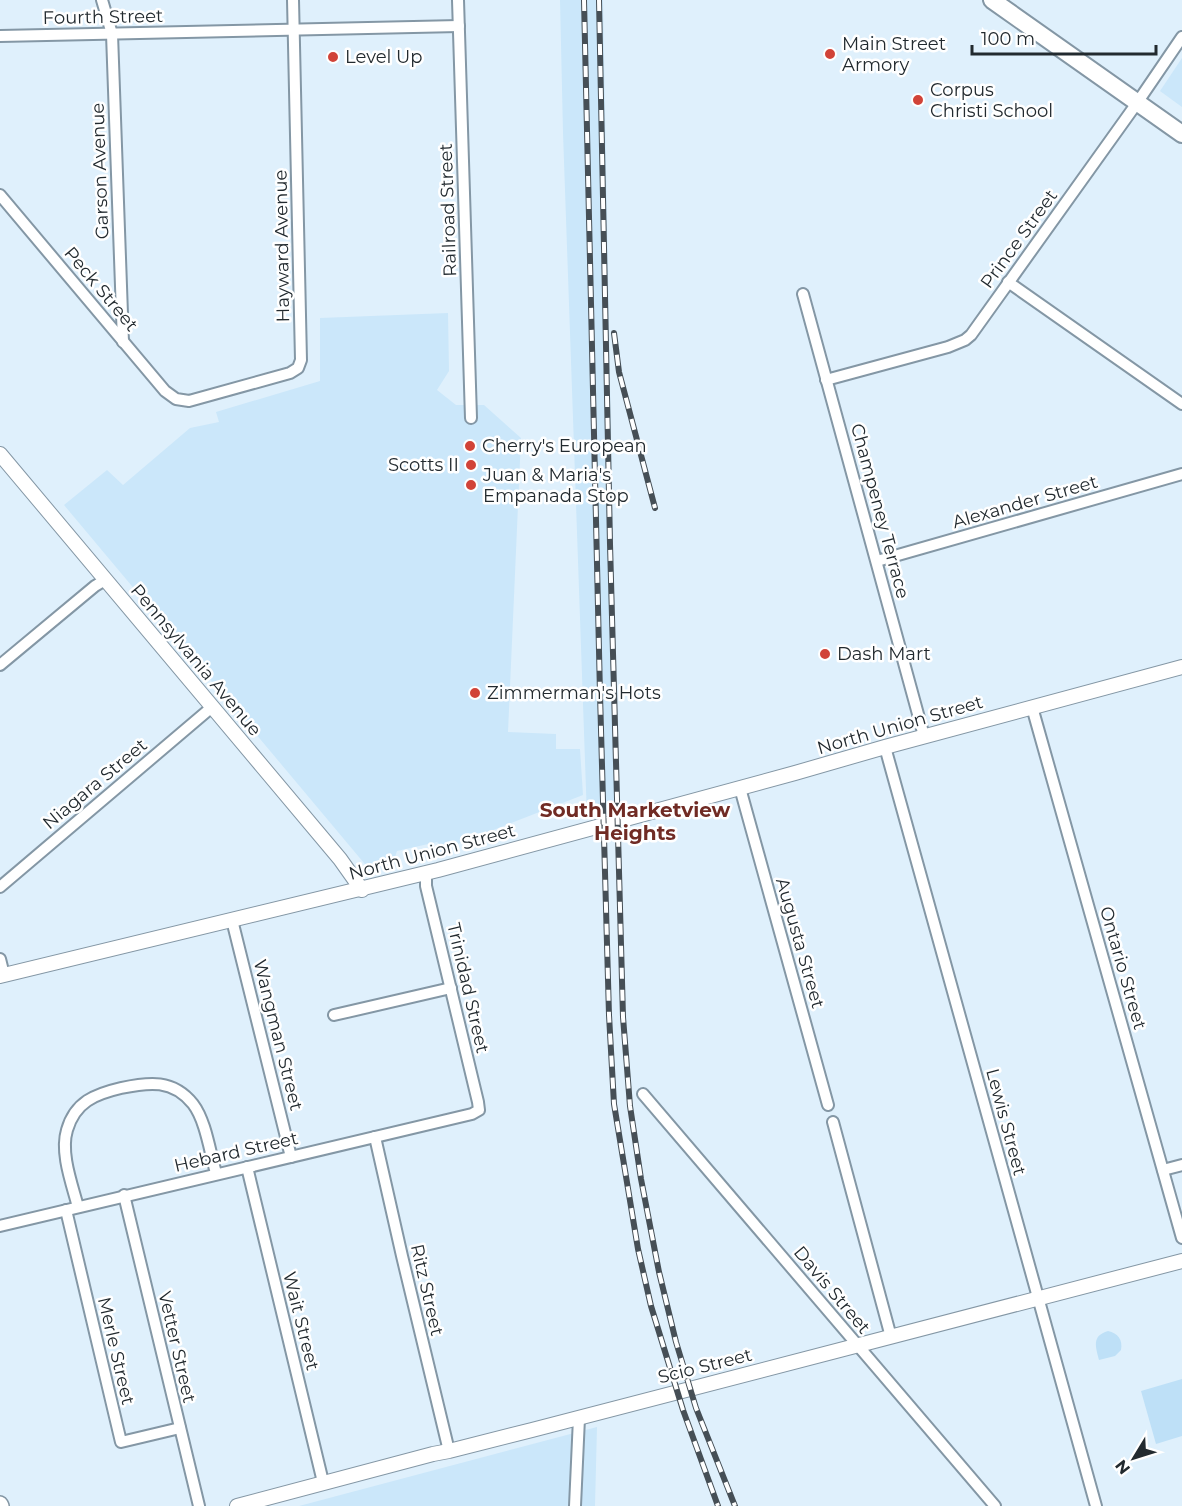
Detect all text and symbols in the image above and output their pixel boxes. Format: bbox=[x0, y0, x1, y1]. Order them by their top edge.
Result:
street label: Fourth Street bbox=[43, 5, 163, 29]
scale bar bbox=[972, 18, 1156, 56]
text: 100 m bbox=[981, 28, 1035, 50]
place label: Main Street Armory bbox=[842, 33, 946, 76]
place label: Level Up bbox=[345, 46, 423, 68]
marker: Main Street Armory bbox=[823, 47, 837, 61]
marker: Level Up bbox=[326, 50, 340, 64]
place label: Corpus Christi School bbox=[930, 79, 1053, 122]
marker: Corpus Christi School bbox=[911, 93, 925, 107]
street label: Garson Avenue bbox=[87, 102, 113, 240]
street label: Railroad Street bbox=[435, 143, 461, 277]
street label: Hayward Avenue bbox=[270, 169, 294, 322]
street label: Prince Street bbox=[976, 185, 1062, 293]
street label: Peck Street bbox=[59, 242, 143, 336]
street label: Champeney Terrace bbox=[846, 421, 914, 601]
place label: Cherry's European bbox=[482, 435, 647, 457]
marker: Cherry's European bbox=[463, 439, 477, 453]
place label: Scotts II bbox=[388, 454, 459, 476]
marker: Scotts II bbox=[464, 458, 478, 472]
place label: Juan & Maria's Empanada Stop bbox=[482, 464, 629, 507]
street label: Alexander Street bbox=[950, 471, 1100, 533]
marker: Juan & Maria's Empanada Stop bbox=[464, 478, 478, 492]
street label: Pennsylvania Avenue bbox=[126, 580, 266, 741]
place label: Dash Mart bbox=[837, 643, 931, 665]
marker: Dash Mart bbox=[818, 647, 832, 661]
place label: Zimmerman's Hots bbox=[487, 682, 661, 704]
marker: Zimmerman's Hots bbox=[468, 686, 482, 700]
street label: North Union Street bbox=[815, 691, 985, 759]
street label: Niagara Street bbox=[38, 734, 152, 834]
district label: South Marketview Heights bbox=[540, 798, 731, 845]
street label: North Union Street bbox=[346, 819, 518, 885]
street label: Augusta Street bbox=[771, 875, 829, 1011]
street label: Ontario Street bbox=[1095, 904, 1151, 1032]
street label: Trinidad Street bbox=[442, 921, 494, 1055]
street label: Wangman Street bbox=[249, 957, 307, 1113]
street label: Lewis Street bbox=[981, 1066, 1031, 1178]
street label: Hebard Street bbox=[172, 1127, 300, 1177]
street label: Ritz Street bbox=[406, 1242, 448, 1338]
street label: Davis Street bbox=[789, 1242, 875, 1338]
street label: Wait Street bbox=[278, 1269, 324, 1373]
street label: Vetter Street bbox=[153, 1289, 201, 1405]
street label: Merle Street bbox=[93, 1295, 139, 1407]
street label: Scio Street bbox=[656, 1344, 754, 1388]
north arrow bbox=[1104, 1428, 1164, 1488]
text: N bbox=[1111, 1456, 1134, 1478]

